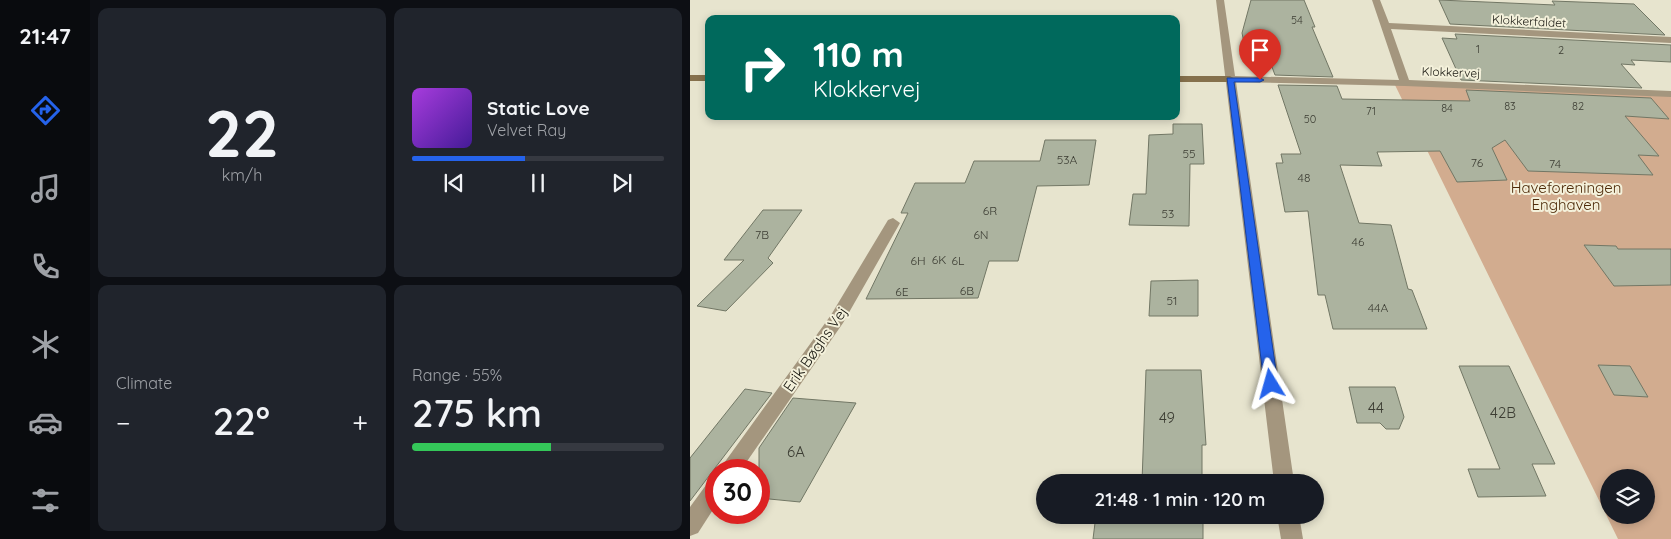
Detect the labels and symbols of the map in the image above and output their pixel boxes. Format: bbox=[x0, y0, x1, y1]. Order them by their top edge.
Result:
street label: Klokkerfaldet bbox=[1492, 12, 1566, 30]
house number: 54 bbox=[1291, 13, 1303, 27]
pin bbox=[1239, 29, 1281, 80]
house number: 1 bbox=[1476, 42, 1480, 56]
house number: 2 bbox=[1558, 43, 1564, 57]
street label: Klokkervej bbox=[1421, 63, 1481, 81]
house number: 83 bbox=[1504, 99, 1516, 113]
house number: 82 bbox=[1572, 99, 1584, 113]
house number: 84 bbox=[1441, 101, 1453, 115]
house number: 71 bbox=[1366, 104, 1376, 118]
house number: 50 bbox=[1304, 112, 1316, 126]
house number: 55 bbox=[1182, 146, 1196, 161]
house number: 53A bbox=[1057, 152, 1078, 167]
house number: 76 bbox=[1471, 155, 1484, 170]
house number: 74 bbox=[1549, 156, 1561, 171]
house number: 48 bbox=[1298, 170, 1310, 185]
park label: Haveforeningen Enghaven bbox=[1511, 178, 1621, 214]
house number: 6R bbox=[983, 203, 997, 218]
house number: 53 bbox=[1162, 206, 1174, 221]
house number: 7B bbox=[755, 227, 769, 242]
house number: 6N bbox=[973, 227, 989, 242]
house number: 46 bbox=[1352, 234, 1365, 249]
house number: 6K bbox=[932, 252, 946, 267]
house number: 6H bbox=[910, 253, 926, 268]
house number: 6L bbox=[952, 253, 965, 268]
house number: 6B bbox=[960, 283, 974, 298]
house number: 6E bbox=[895, 284, 909, 299]
house number: 51 bbox=[1167, 293, 1177, 308]
house number: 44A bbox=[1368, 300, 1388, 315]
street label: Erik Bøghs Vej bbox=[779, 303, 851, 395]
position arrow bbox=[1244, 357, 1296, 409]
house number: 44 bbox=[1368, 398, 1384, 417]
house number: 42B bbox=[1490, 403, 1516, 422]
house number: 49 bbox=[1159, 408, 1175, 427]
house number: 6A bbox=[787, 442, 805, 461]
speed limit sign: 30 bbox=[705, 459, 770, 524]

